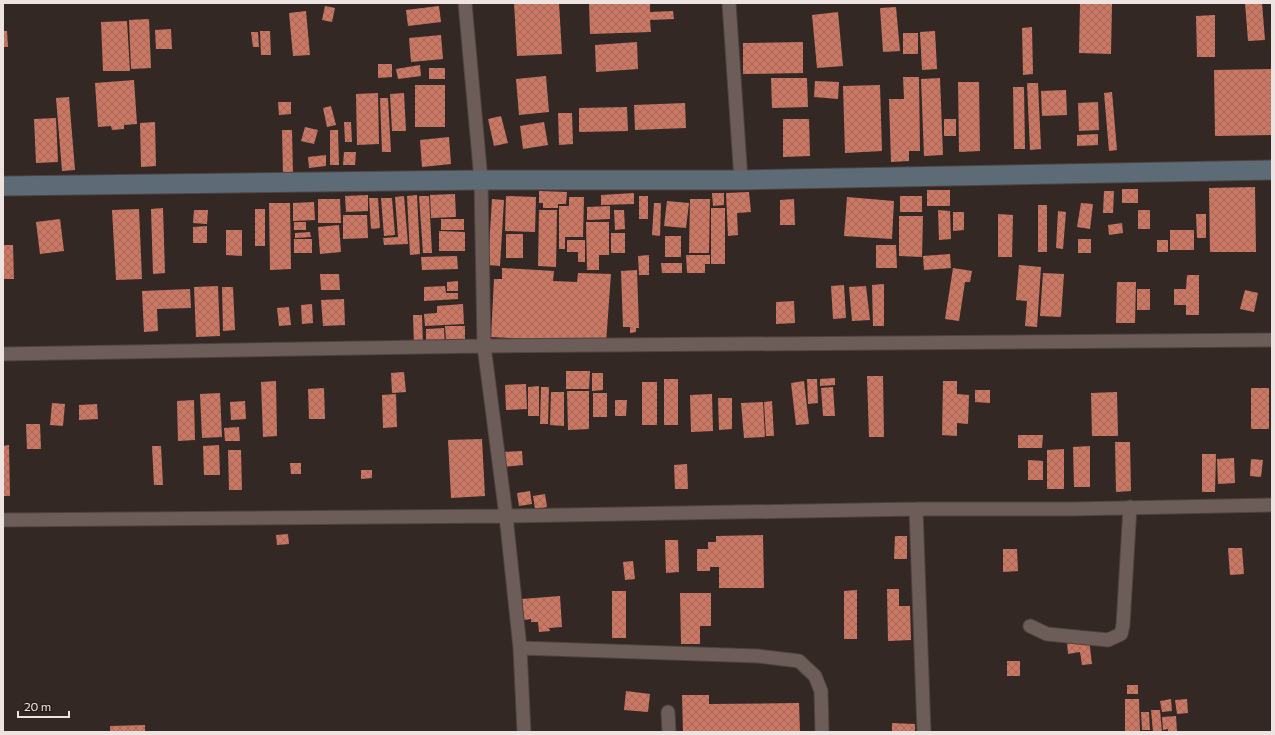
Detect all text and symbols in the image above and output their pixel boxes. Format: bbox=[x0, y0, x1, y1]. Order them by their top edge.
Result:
scale bar bbox=[18, 693, 69, 719]
text: 20 m bbox=[24, 699, 51, 713]

